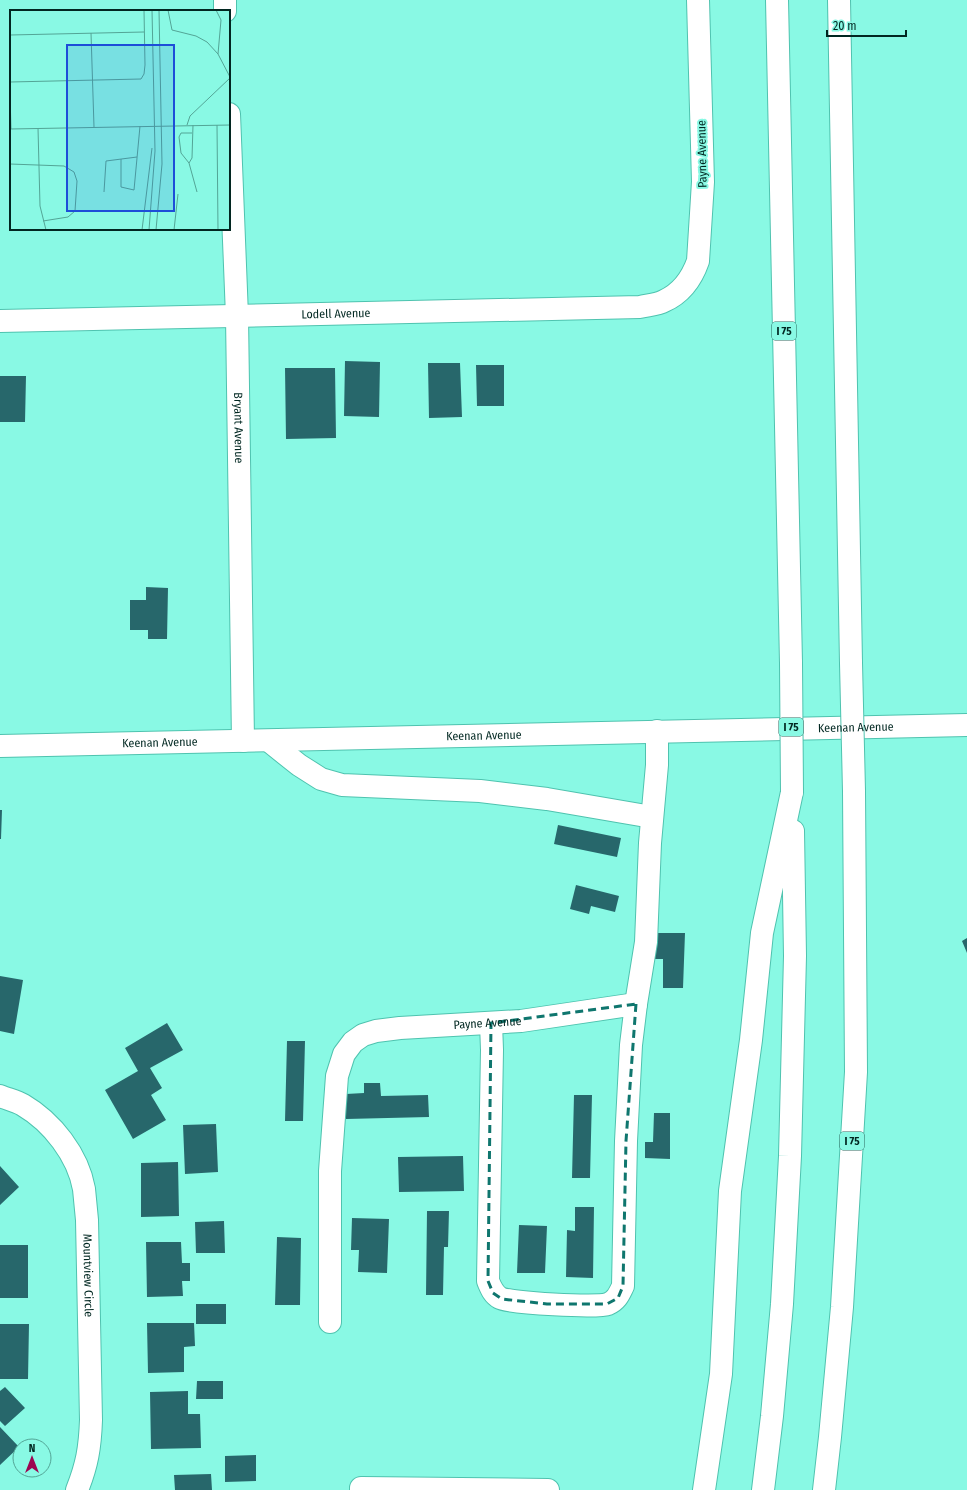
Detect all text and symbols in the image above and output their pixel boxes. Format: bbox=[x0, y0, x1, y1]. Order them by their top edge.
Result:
inset map bbox=[10, 10, 230, 230]
scale bar bbox=[827, 12, 906, 38]
text: 20 m bbox=[833, 19, 857, 33]
street label: Payne Avenue bbox=[694, 120, 710, 188]
street label: Lodell Avenue bbox=[301, 306, 371, 321]
road number: I 75 bbox=[772, 322, 796, 340]
street label: Bryant Avenue bbox=[231, 392, 246, 464]
road number: I 75 bbox=[779, 718, 803, 736]
street label: Keenan Avenue bbox=[818, 720, 894, 735]
street label: Keenan Avenue bbox=[446, 728, 522, 743]
street label: Keenan Avenue bbox=[122, 735, 198, 750]
street label: Payne Avenue bbox=[453, 1014, 522, 1032]
road number: I 75 bbox=[840, 1132, 864, 1150]
street label: Mountview Circle bbox=[80, 1233, 96, 1317]
north arrow bbox=[12, 1438, 52, 1478]
text: N bbox=[29, 1442, 35, 1455]

